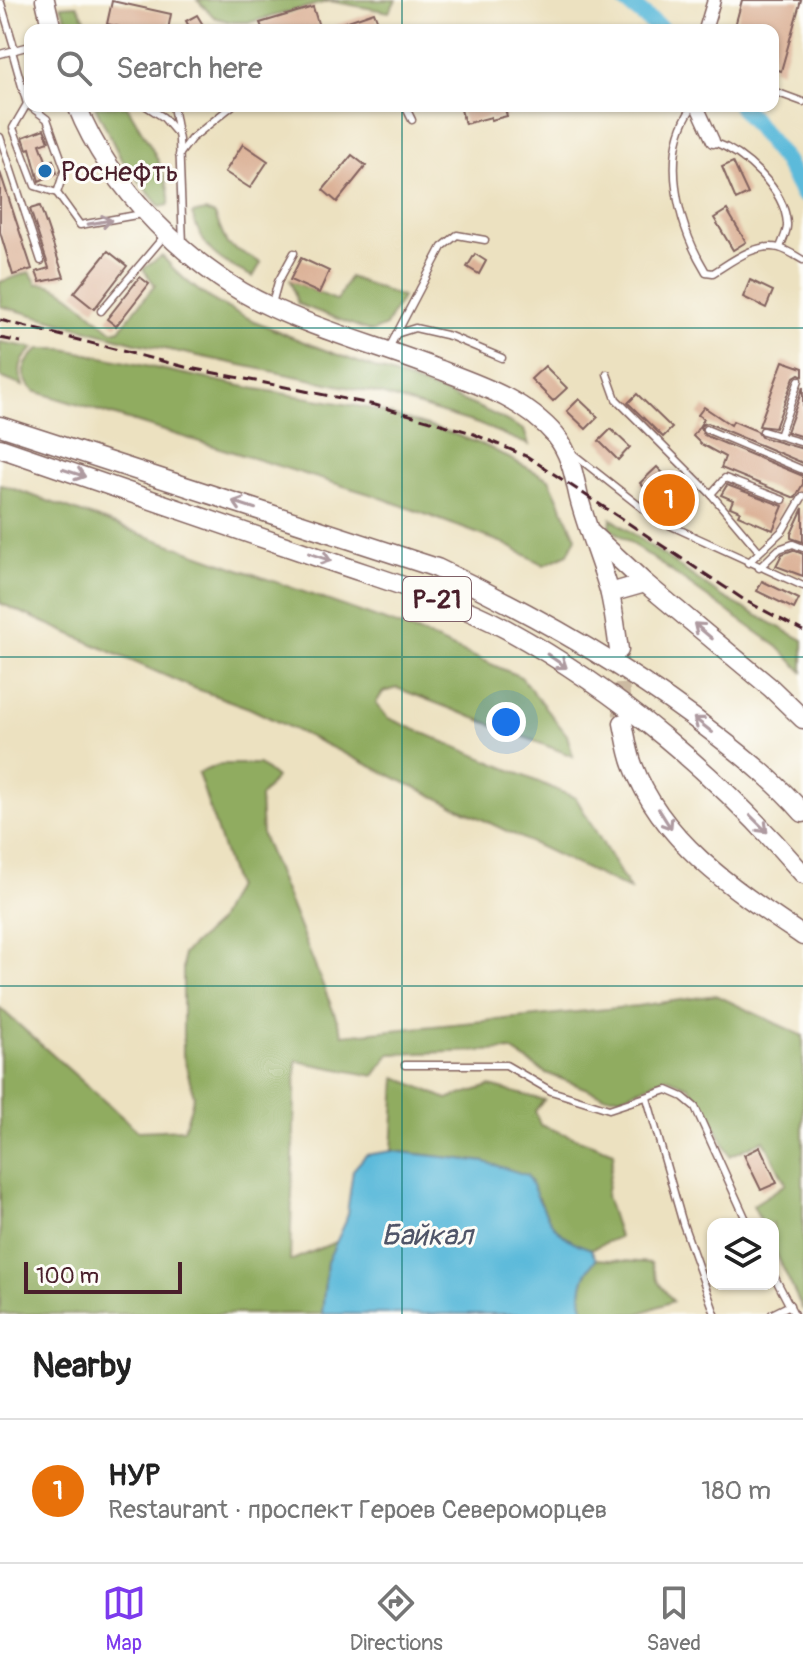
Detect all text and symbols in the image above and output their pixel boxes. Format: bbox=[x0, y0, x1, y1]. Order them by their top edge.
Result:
search box bbox=[24, 24, 779, 112]
icon: search bbox=[52, 46, 96, 90]
text: Search here bbox=[116, 50, 263, 87]
place label: Роснефть bbox=[61, 155, 179, 190]
marker: Роснефть bbox=[36, 162, 54, 180]
one-way arrow bbox=[87, 213, 112, 228]
one-way arrow bbox=[61, 467, 86, 482]
pin: 1 bbox=[643, 470, 695, 530]
one-way arrow bbox=[232, 497, 257, 512]
one-way arrow bbox=[307, 551, 332, 566]
road number: Р-21 bbox=[403, 577, 471, 621]
one-way arrow bbox=[693, 622, 713, 640]
one-way arrow bbox=[546, 653, 568, 669]
your location bbox=[486, 702, 526, 742]
one-way arrow bbox=[693, 716, 714, 733]
one-way arrow bbox=[656, 808, 673, 830]
one-way arrow bbox=[749, 814, 768, 833]
water label: Байкал bbox=[381, 1217, 475, 1254]
map controls bbox=[707, 1218, 779, 1290]
button: layers bbox=[707, 1218, 779, 1290]
scale bar bbox=[24, 1258, 182, 1294]
text: 100 m bbox=[36, 1262, 99, 1290]
text: Nearby bbox=[32, 1345, 131, 1388]
text: НУР bbox=[108, 1457, 160, 1494]
text: 1 bbox=[53, 1475, 63, 1507]
text: 180 m bbox=[701, 1475, 771, 1507]
text: Restaurant · проспект Героев Североморцев bbox=[108, 1494, 607, 1526]
tab: Map bbox=[102, 1581, 146, 1657]
tab: Directions bbox=[350, 1581, 443, 1657]
tab: Saved bbox=[647, 1581, 701, 1657]

